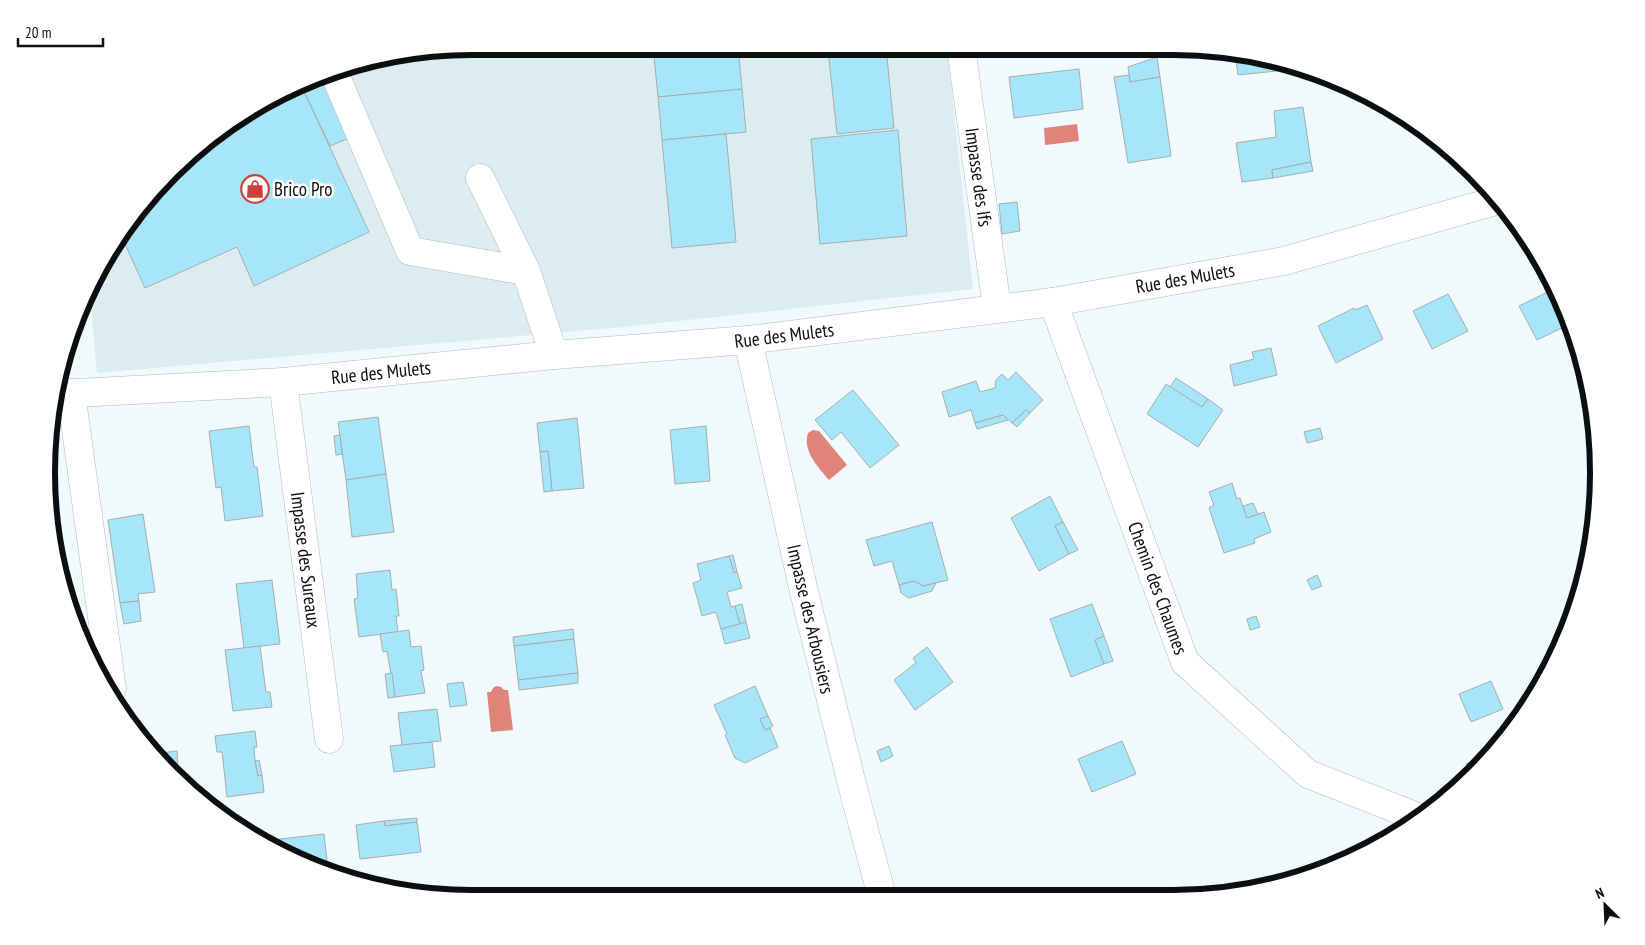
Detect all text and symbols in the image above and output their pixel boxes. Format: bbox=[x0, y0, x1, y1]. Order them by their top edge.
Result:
scale bar bbox=[18, 15, 102, 47]
text: 20 m bbox=[25, 23, 51, 42]
street label: Impasse des Ifs bbox=[960, 126, 998, 228]
shop icon: Brico Pro bbox=[240, 174, 270, 204]
place label: Brico Pro bbox=[274, 177, 332, 201]
street label: Rue des Mulets bbox=[1134, 257, 1236, 299]
street label: Rue des Mulets bbox=[733, 317, 835, 353]
street label: Rue des Mulets bbox=[330, 355, 432, 389]
street label: Impasse des Sureaux bbox=[286, 491, 326, 630]
street label: Chemin des Chaumes bbox=[1123, 518, 1193, 658]
street label: Impasse des Arbousiers bbox=[782, 542, 840, 696]
north arrow bbox=[1580, 880, 1630, 930]
text: N bbox=[1593, 883, 1607, 903]

